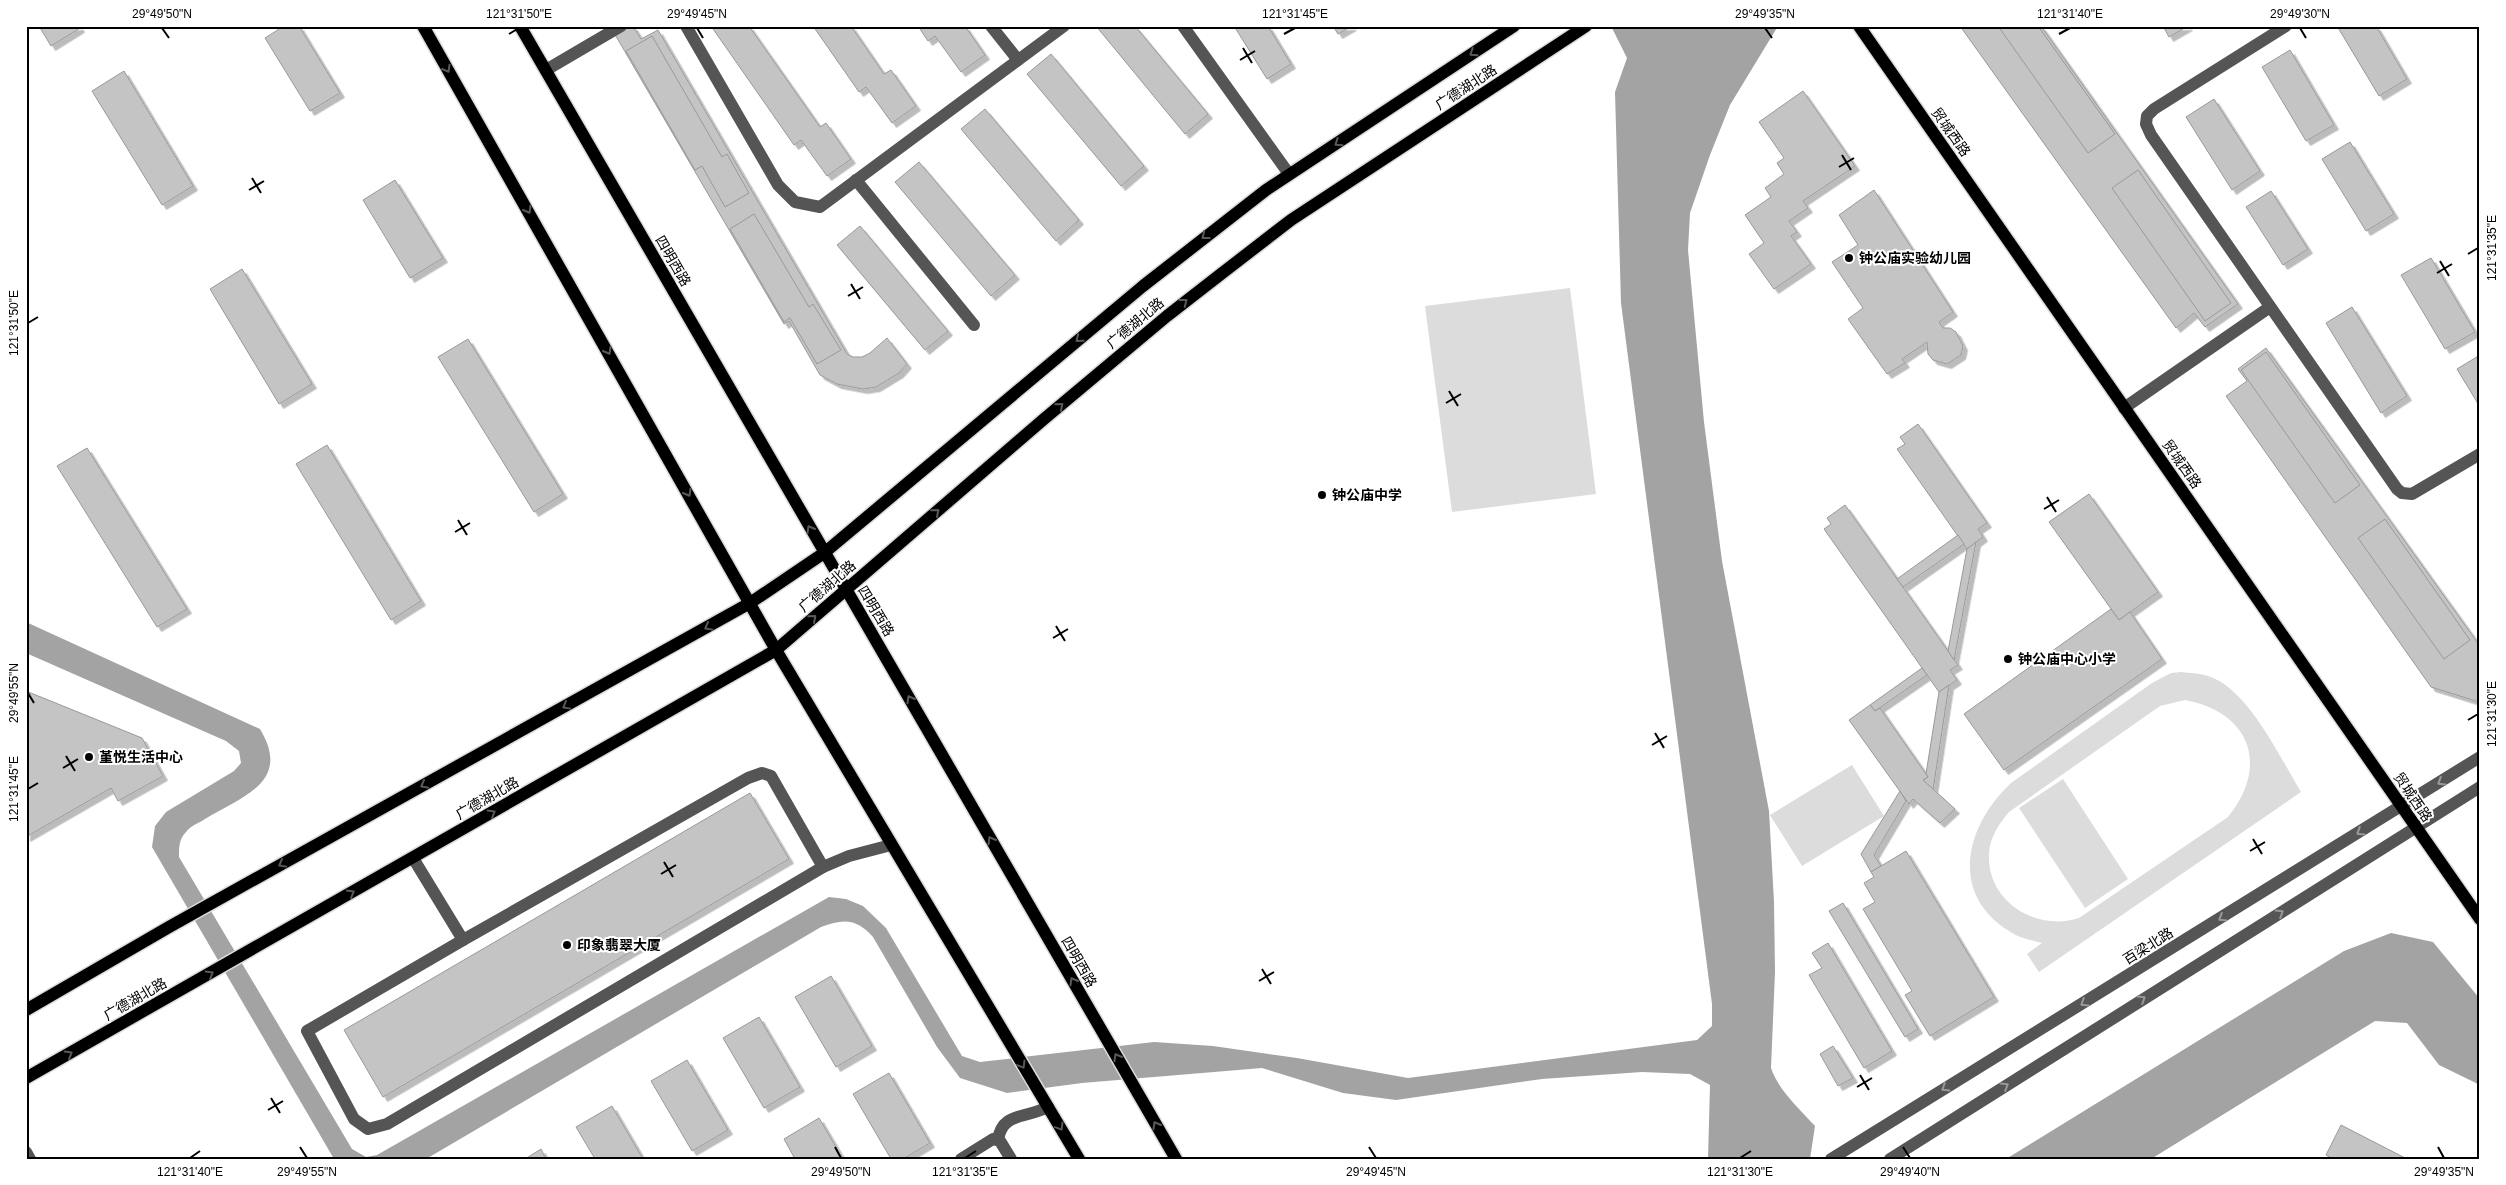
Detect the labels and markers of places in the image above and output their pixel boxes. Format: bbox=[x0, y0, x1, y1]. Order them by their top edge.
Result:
place label: 钟公庙实验幼儿园 bbox=[1859, 250, 1971, 266]
marker: 钟公庙实验幼儿园 bbox=[1843, 252, 1855, 264]
place label: 钟公庙中学 bbox=[1332, 487, 1402, 503]
marker: 钟公庙中学 bbox=[1316, 489, 1328, 501]
place label: 钟公庙中心小学 bbox=[2018, 651, 2116, 667]
marker: 钟公庙中心小学 bbox=[2002, 653, 2014, 665]
place label: 堇悦生活中心 bbox=[99, 749, 183, 765]
marker: 堇悦生活中心 bbox=[83, 751, 95, 763]
place label: 印象翡翠大厦 bbox=[577, 937, 661, 953]
marker: 印象翡翠大厦 bbox=[561, 939, 573, 951]

